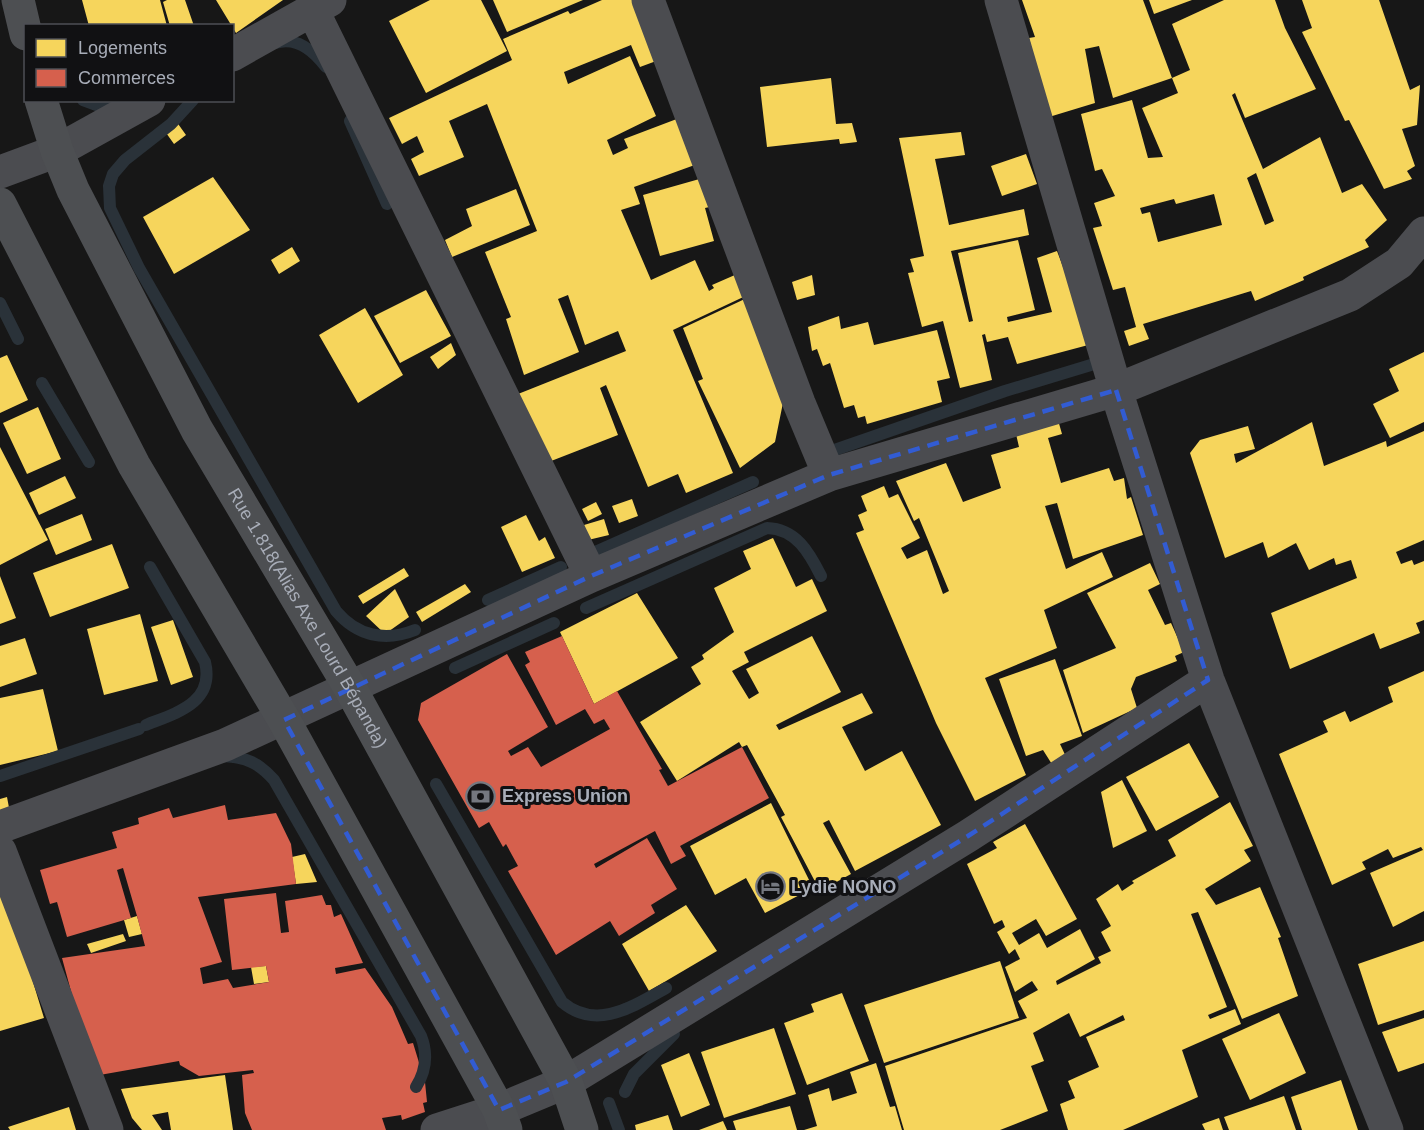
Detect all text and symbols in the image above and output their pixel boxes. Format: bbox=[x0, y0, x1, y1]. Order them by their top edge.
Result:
legend bbox=[24, 24, 234, 102]
text: Logements bbox=[78, 38, 167, 58]
text: Commerces bbox=[78, 68, 175, 88]
street label: Rue 1.818(Alias Axe Lourd Bépanda) bbox=[224, 485, 391, 752]
bank icon: Express Union bbox=[465, 780, 497, 812]
place label: Express Union bbox=[502, 786, 628, 806]
hotel icon: Lydie NONO bbox=[754, 871, 786, 903]
place label: Lydie NONO bbox=[791, 877, 896, 897]

